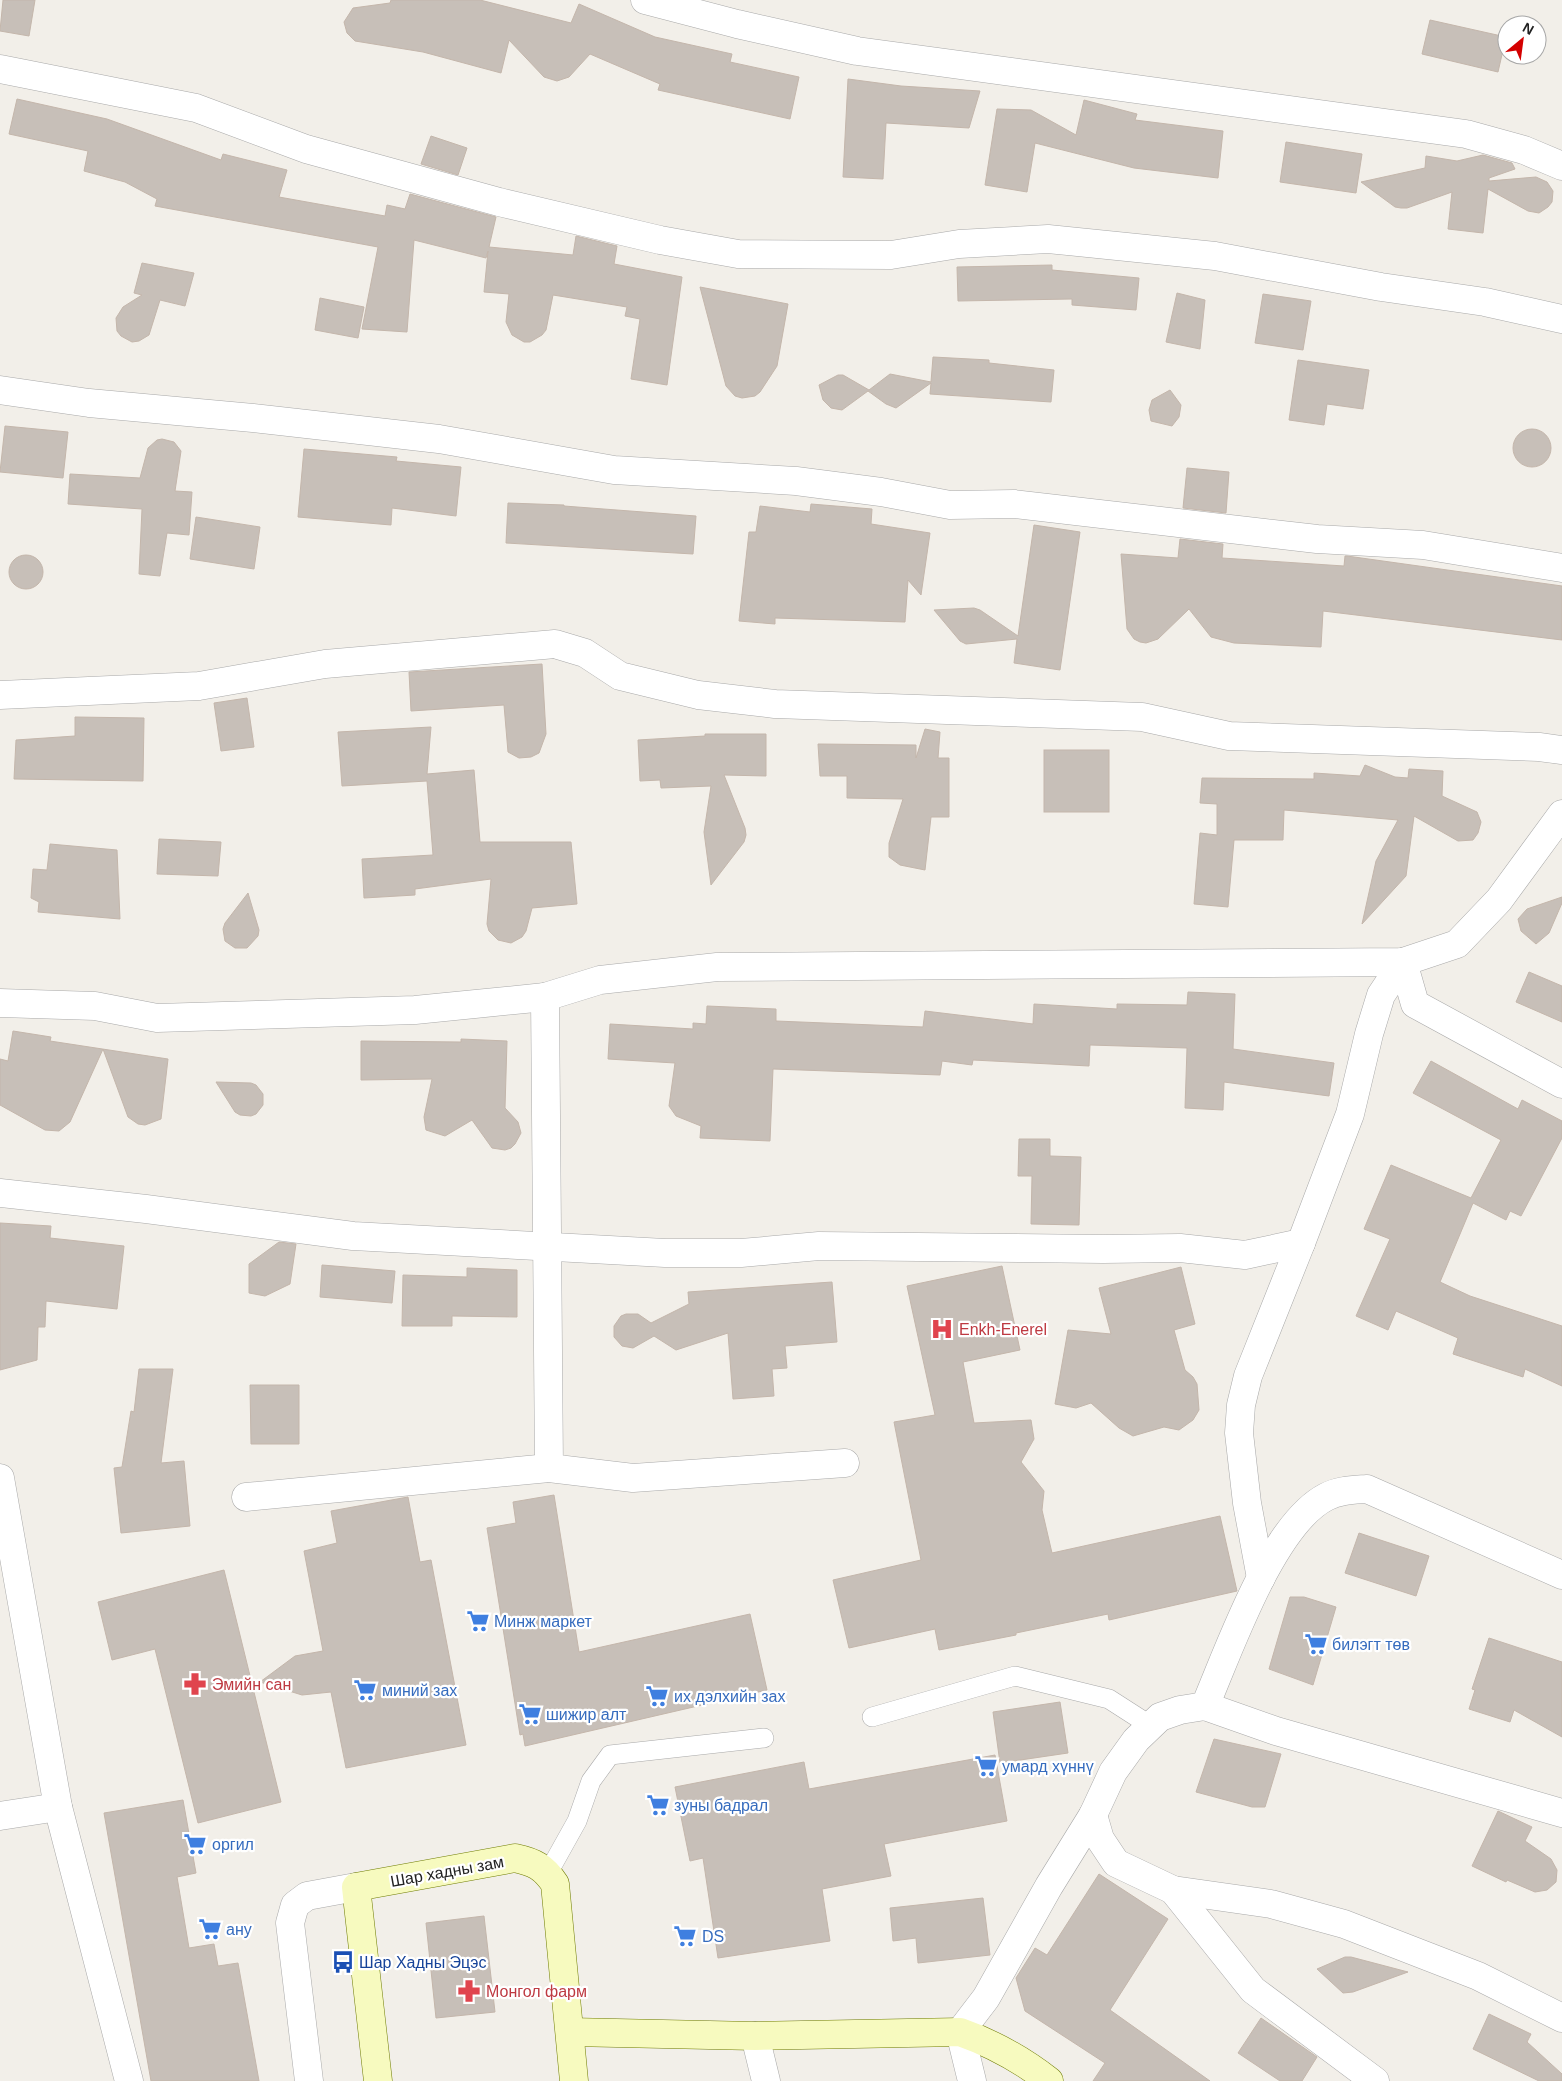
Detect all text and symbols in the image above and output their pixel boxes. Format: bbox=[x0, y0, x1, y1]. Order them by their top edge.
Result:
north arrow bbox=[1497, 15, 1547, 65]
text: N bbox=[1520, 19, 1537, 38]
hospital icon: Enkh-Enerel bbox=[929, 1316, 955, 1342]
place label: Enkh-Enerel bbox=[959, 1321, 1047, 1338]
supermarket icon: Минж маркет bbox=[465, 1608, 491, 1634]
place label: Минж маркет bbox=[494, 1613, 593, 1630]
supermarket icon: билэгт төв bbox=[1303, 1631, 1329, 1657]
place label: билэгт төв bbox=[1332, 1636, 1410, 1653]
pharmacy icon: Эмийн сан bbox=[182, 1671, 208, 1697]
place label: Эмийн сан bbox=[212, 1676, 291, 1693]
supermarket icon: миний зах bbox=[352, 1677, 378, 1703]
place label: миний зах bbox=[382, 1682, 457, 1699]
supermarket icon: их дэлхийн зах bbox=[644, 1683, 670, 1709]
place label: их дэлхийн зах bbox=[674, 1688, 785, 1705]
supermarket icon: шижир алт bbox=[517, 1701, 543, 1727]
place label: шижир алт bbox=[546, 1706, 627, 1723]
supermarket icon: умард хүннү bbox=[973, 1753, 999, 1779]
place label: умард хүннү bbox=[1002, 1758, 1094, 1775]
supermarket icon: зуны бадрал bbox=[645, 1792, 671, 1818]
place label: зуны бадрал bbox=[674, 1797, 768, 1814]
supermarket icon: оргил bbox=[182, 1831, 208, 1857]
place label: оргил bbox=[212, 1836, 254, 1853]
street label: Шар хадны зам bbox=[389, 1853, 505, 1890]
supermarket icon: ану bbox=[197, 1916, 223, 1942]
place label: ану bbox=[226, 1921, 252, 1938]
supermarket icon: DS bbox=[672, 1923, 698, 1949]
place label: DS bbox=[702, 1928, 724, 1945]
bus stop icon: Шар Хадны Эцэс bbox=[330, 1949, 356, 1975]
place label: Шар Хадны Эцэс bbox=[359, 1954, 486, 1971]
pharmacy icon: Монгол фарм bbox=[456, 1978, 482, 2004]
place label: Монгол фарм bbox=[486, 1983, 587, 2000]

